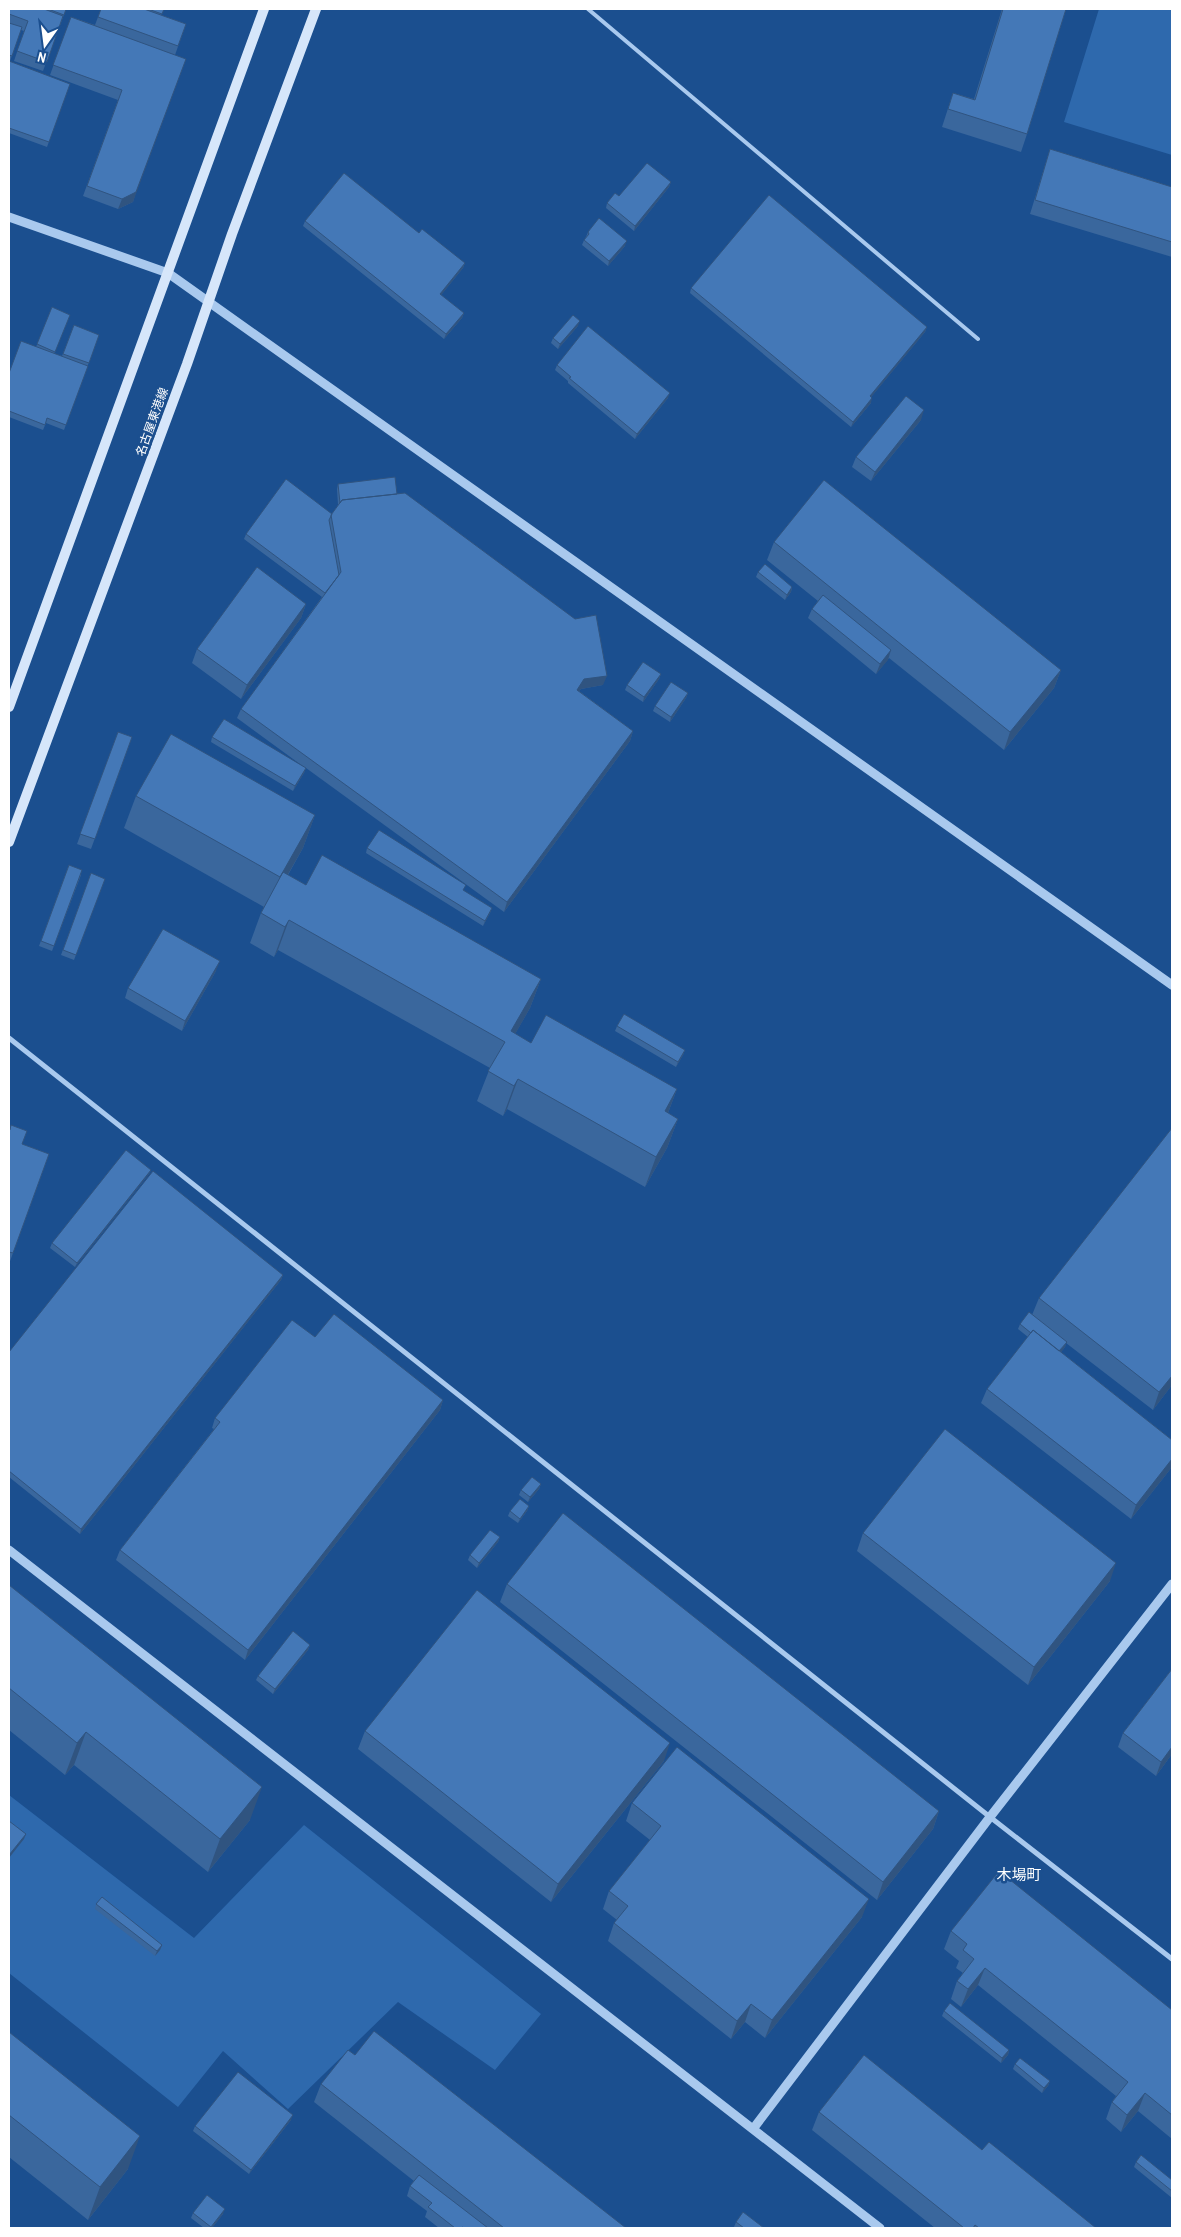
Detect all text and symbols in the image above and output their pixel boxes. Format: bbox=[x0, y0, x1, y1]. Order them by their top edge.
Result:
north arrow bbox=[20, 20, 70, 70]
text: N bbox=[36, 48, 48, 67]
street label: 名古屋東港線 bbox=[132, 385, 172, 459]
district label: 木場町 bbox=[996, 1864, 1042, 1885]

